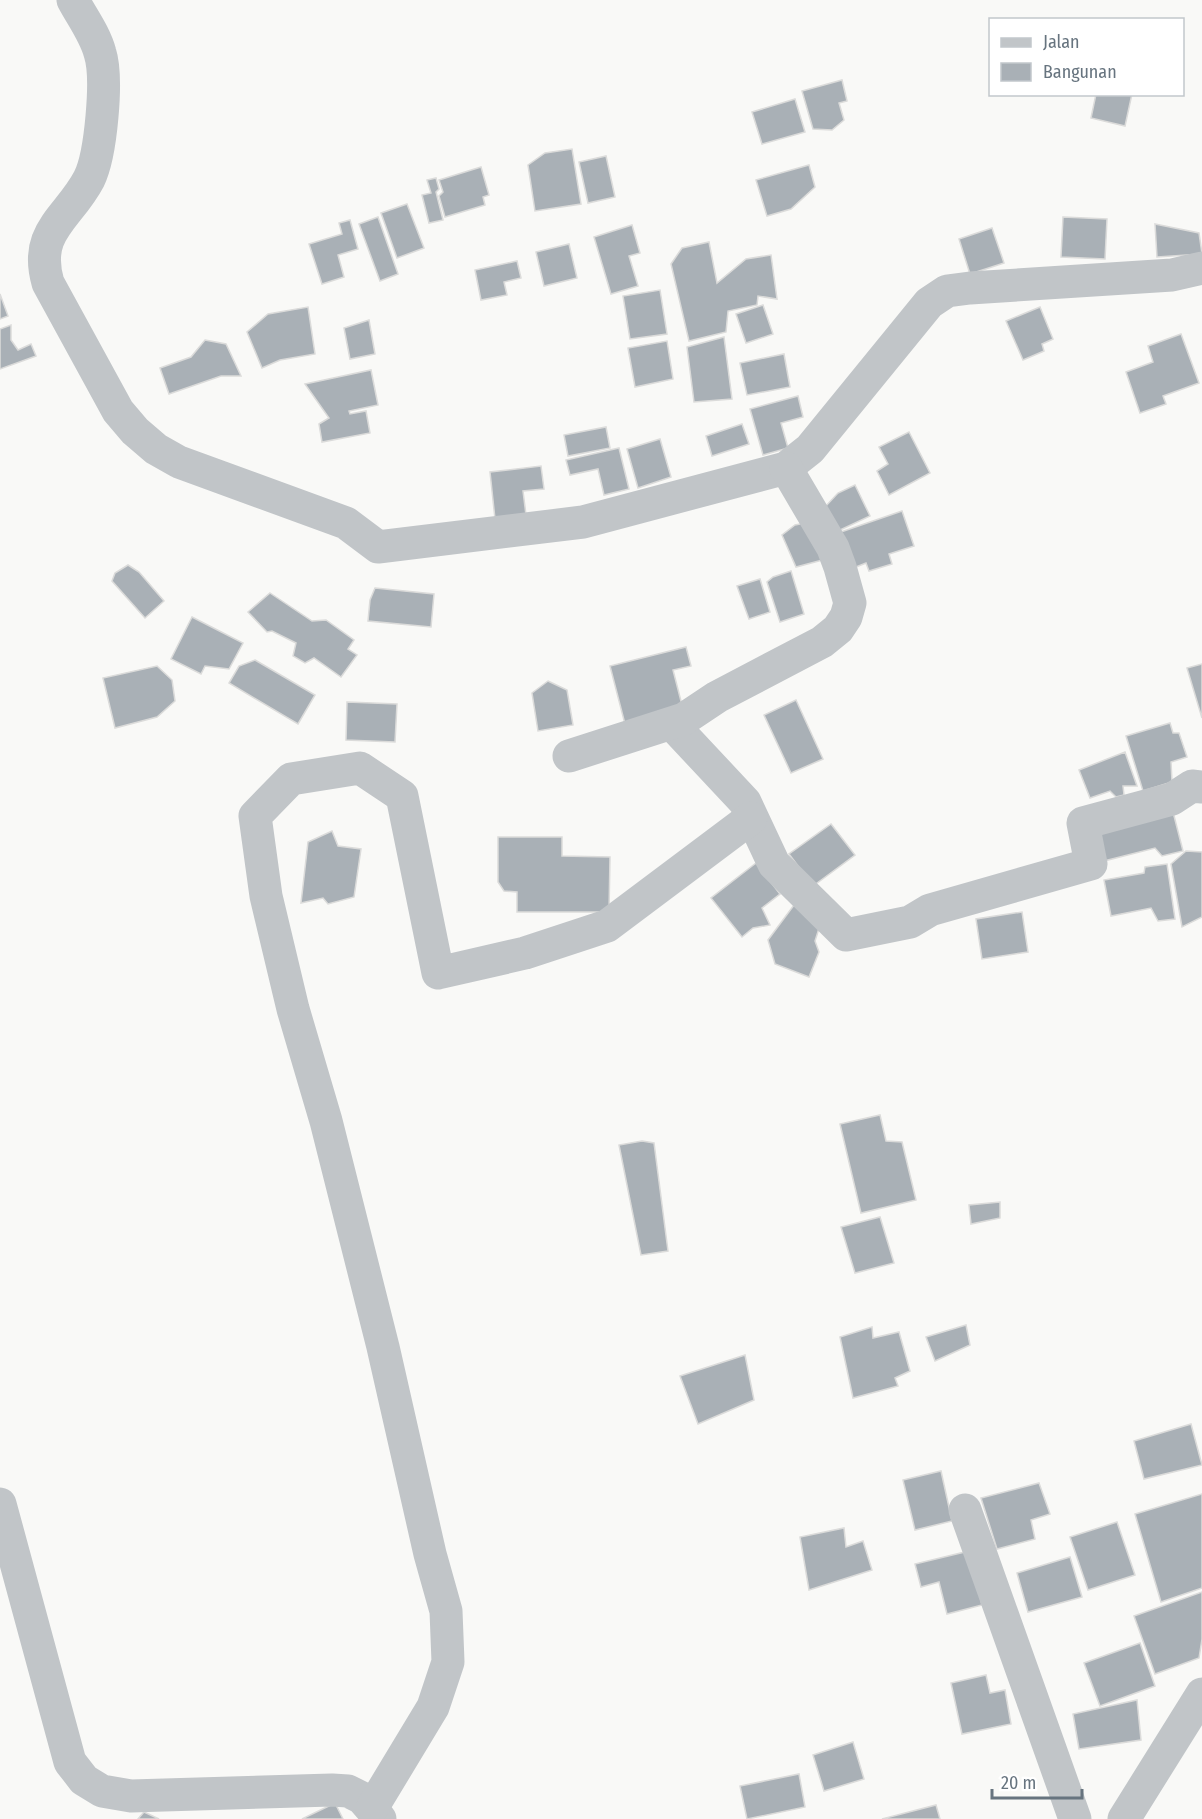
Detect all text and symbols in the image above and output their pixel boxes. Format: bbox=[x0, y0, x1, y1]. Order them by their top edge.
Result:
legend bbox=[989, 18, 1184, 96]
text: Jalan bbox=[1043, 31, 1080, 53]
text: Bangunan bbox=[1043, 61, 1117, 83]
scale bar bbox=[992, 1762, 1082, 1800]
text: 20 m bbox=[1001, 1772, 1036, 1794]

